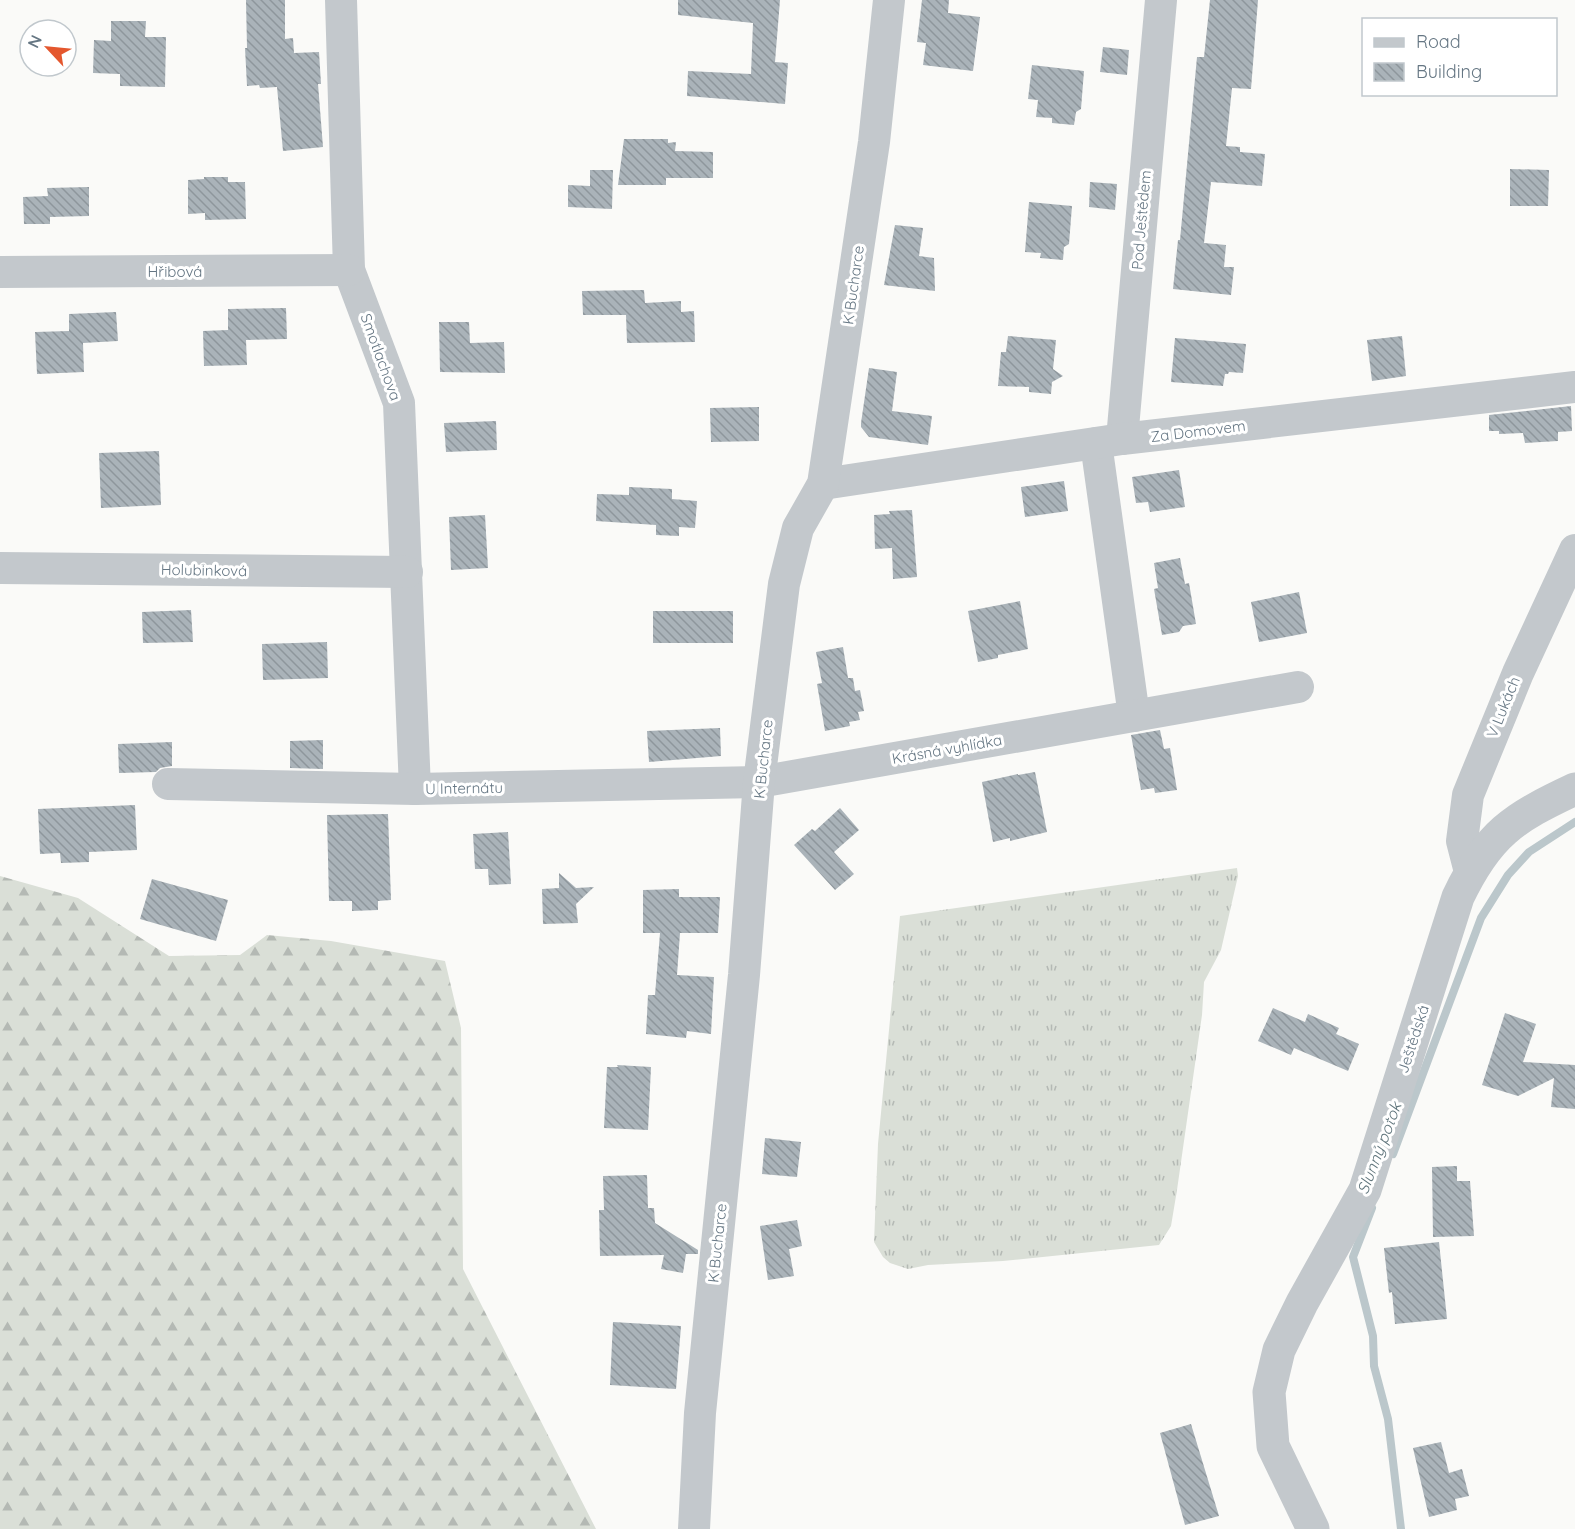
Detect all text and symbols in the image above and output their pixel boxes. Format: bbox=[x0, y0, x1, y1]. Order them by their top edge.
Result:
north arrow bbox=[18, 18, 78, 78]
legend bbox=[1362, 18, 1557, 96]
text: Road bbox=[1416, 30, 1461, 53]
text: N bbox=[23, 32, 46, 51]
text: Building bbox=[1416, 60, 1482, 83]
street label: Pod Ještědem bbox=[1127, 169, 1155, 271]
street label: K Bucharce bbox=[838, 244, 868, 326]
street label: Hřibová bbox=[148, 262, 202, 281]
street label: Smotlachova bbox=[356, 311, 406, 403]
street label: Za Domovem bbox=[1149, 416, 1247, 446]
street label: Holubinková bbox=[161, 560, 247, 580]
street label: V Lukách bbox=[1482, 674, 1524, 740]
street label: K Bucharce bbox=[749, 718, 777, 800]
street label: Krásná vyhlídka bbox=[891, 730, 1003, 768]
street label: U Internátu bbox=[425, 778, 503, 798]
street label: Ještědská bbox=[1393, 1002, 1433, 1076]
water label: Slunný potok bbox=[1352, 1098, 1406, 1197]
street label: K Bucharce bbox=[703, 1202, 731, 1284]

